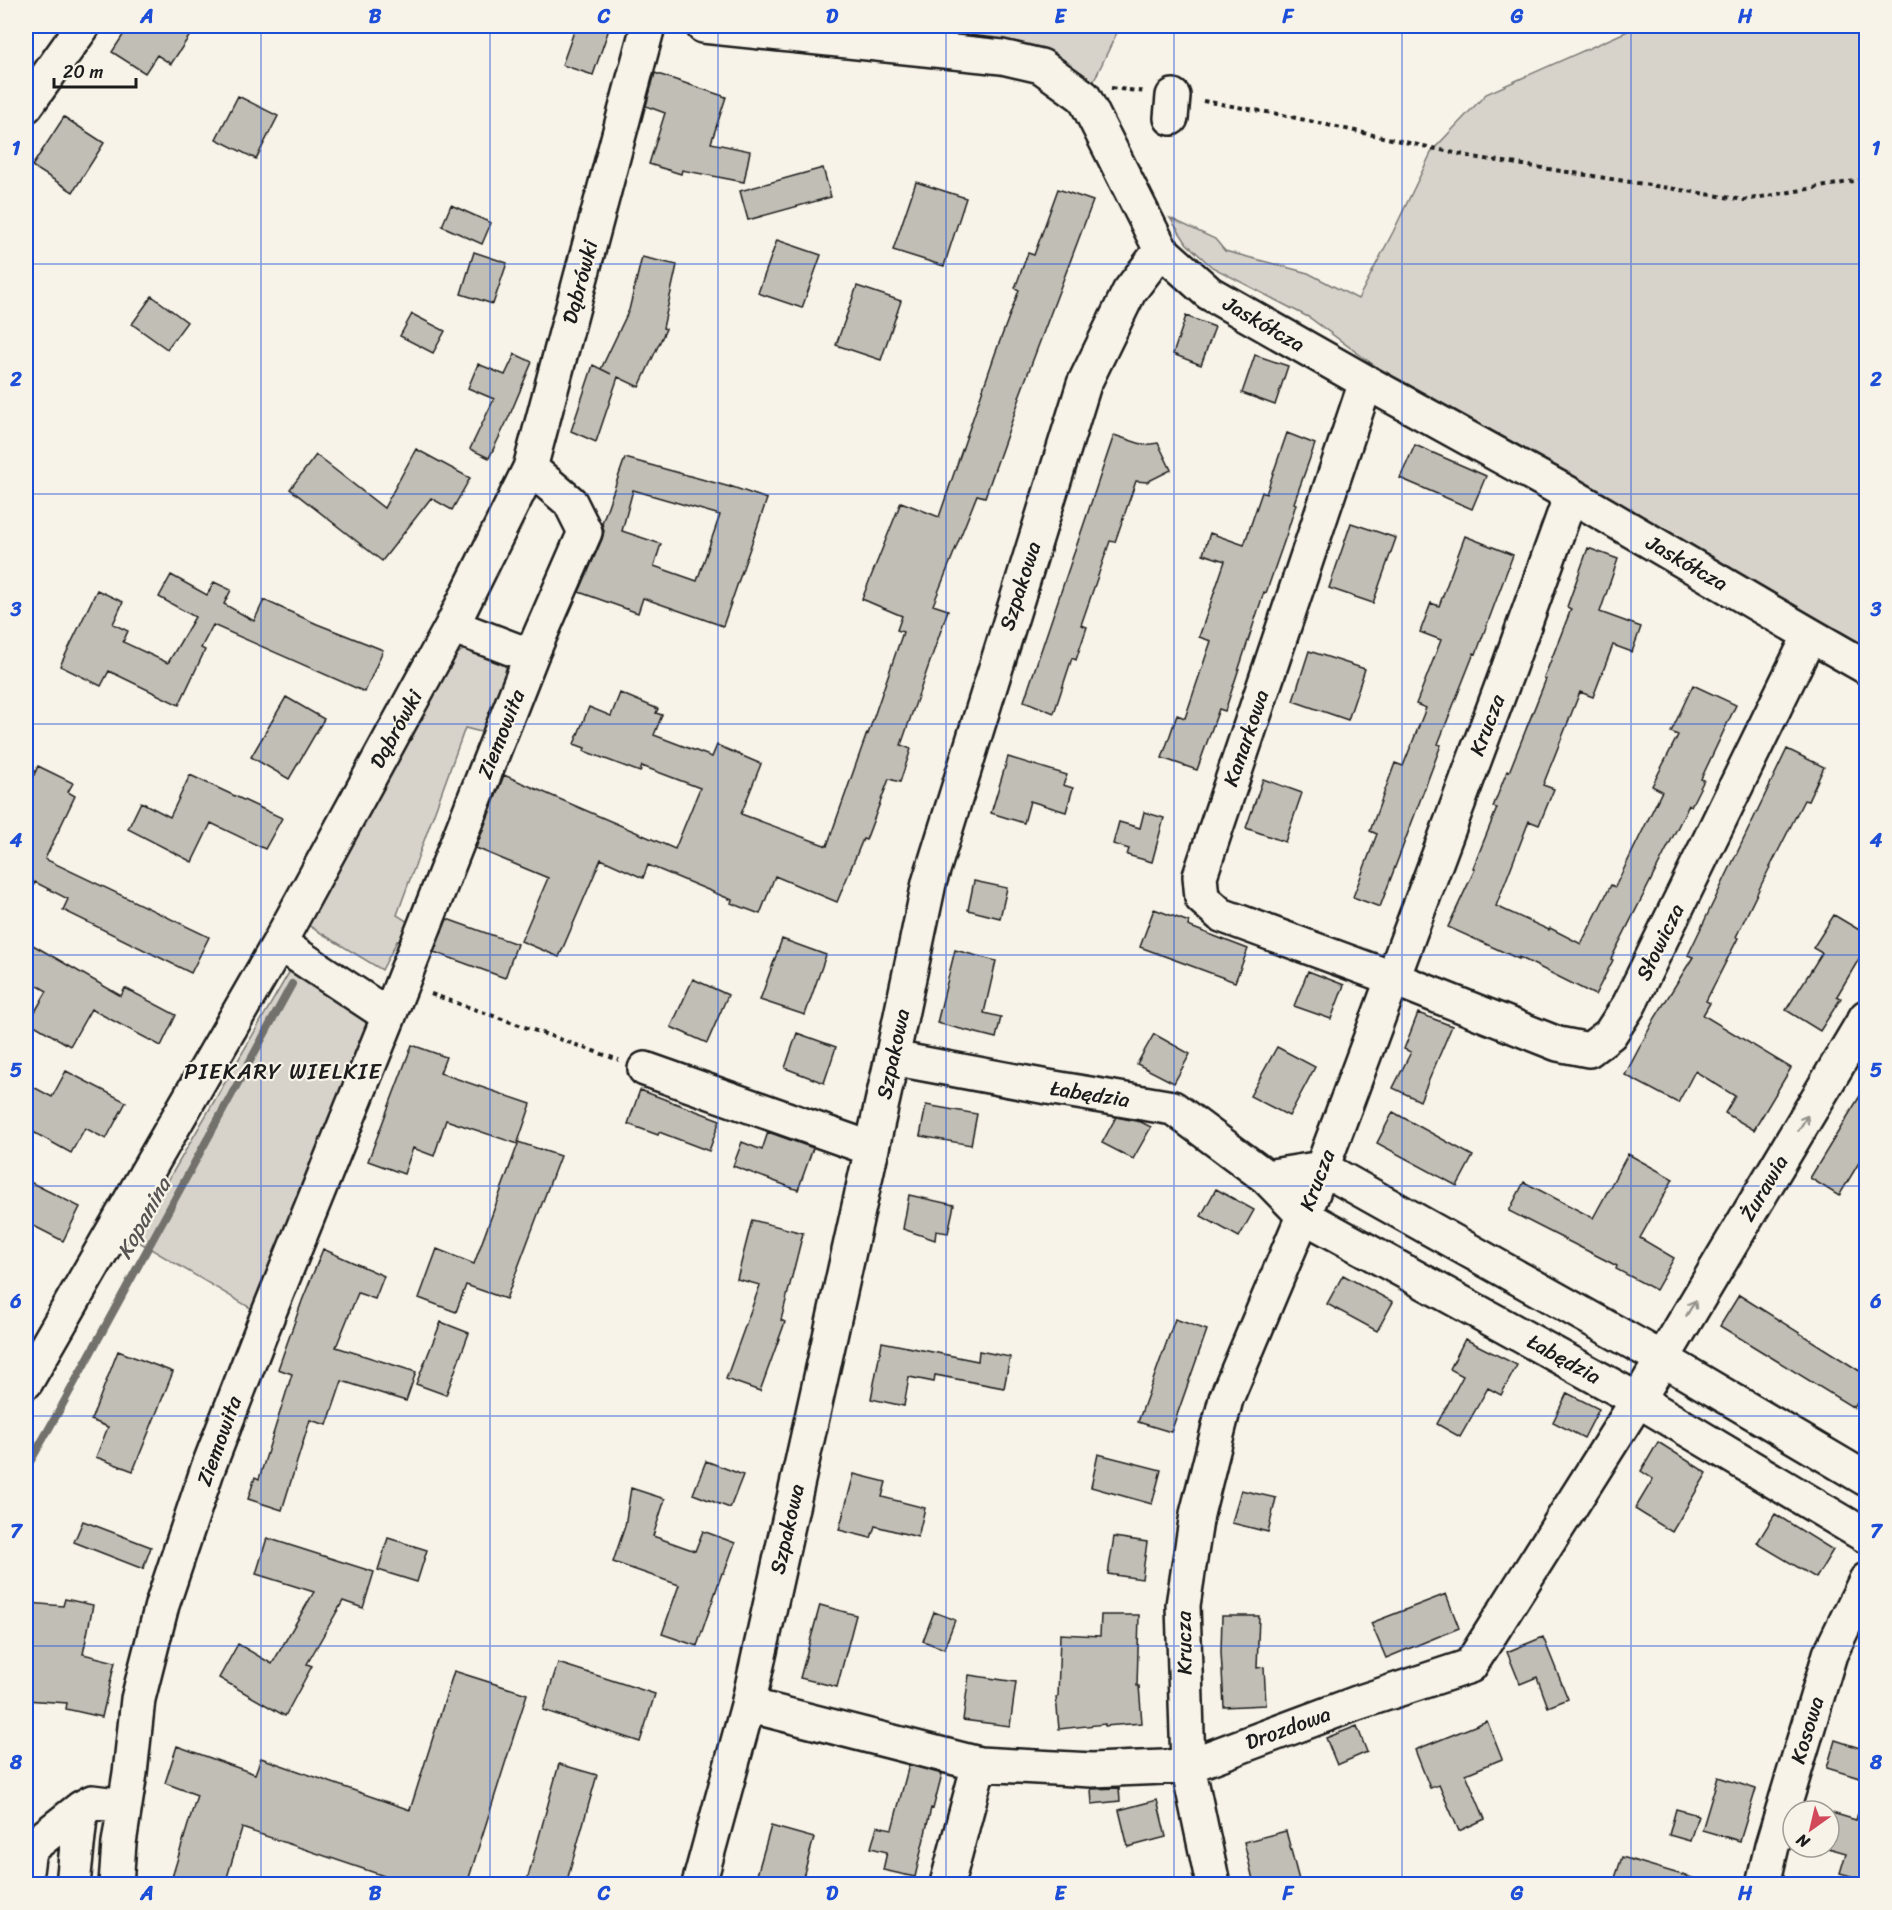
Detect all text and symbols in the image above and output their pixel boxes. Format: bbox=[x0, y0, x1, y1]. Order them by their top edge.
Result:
text: A bbox=[139, 0, 154, 34]
text: B bbox=[369, 0, 382, 34]
text: C bbox=[597, 0, 611, 34]
text: D bbox=[826, 0, 839, 34]
text: E bbox=[1054, 0, 1067, 34]
text: F bbox=[1282, 0, 1295, 34]
text: G bbox=[1510, 0, 1524, 34]
text: H bbox=[1737, 0, 1753, 34]
scale bar bbox=[54, 51, 136, 89]
text: 20 m bbox=[63, 56, 103, 88]
text: 1 bbox=[12, 131, 21, 166]
text: 1 bbox=[1872, 131, 1881, 166]
street label: Dąbrówki bbox=[551, 235, 610, 328]
street label: Jaskółcza bbox=[1215, 285, 1313, 363]
text: 2 bbox=[9, 362, 22, 397]
text: 2 bbox=[1869, 362, 1882, 397]
street label: Jaskółcza bbox=[1638, 524, 1736, 602]
street label: Szpakowa bbox=[988, 536, 1052, 635]
text: 3 bbox=[10, 592, 22, 627]
text: 3 bbox=[1870, 592, 1882, 627]
street label: Dąbrówki bbox=[359, 681, 434, 776]
street label: Ziemowita bbox=[466, 683, 536, 785]
street label: Kanarkowa bbox=[1212, 684, 1280, 792]
street label: Krucza bbox=[1458, 688, 1516, 762]
text: 4 bbox=[9, 823, 23, 858]
text: 4 bbox=[1869, 823, 1883, 858]
street label: Słowicza bbox=[1625, 896, 1695, 987]
street label: Szpakowa bbox=[865, 1005, 921, 1103]
district label: PIEKARY WIELKIE bbox=[184, 1052, 382, 1091]
text: 5 bbox=[10, 1053, 22, 1088]
text: 5 bbox=[1870, 1053, 1882, 1088]
street label: Łabędzia bbox=[1048, 1069, 1133, 1119]
one-way arrow bbox=[1797, 1115, 1809, 1132]
street label: Krucza bbox=[1288, 1143, 1346, 1217]
street label: Żurawia bbox=[1729, 1147, 1799, 1229]
water label: Kopanina bbox=[105, 1169, 183, 1266]
text: 6 bbox=[9, 1284, 22, 1319]
text: 6 bbox=[1869, 1284, 1882, 1319]
one-way arrow bbox=[1686, 1300, 1698, 1317]
street label: Łabędzia bbox=[1520, 1323, 1609, 1395]
street label: Ziemowita bbox=[185, 1390, 253, 1492]
street label: Szpakowa bbox=[758, 1480, 816, 1578]
text: 7 bbox=[10, 1514, 23, 1549]
text: 7 bbox=[1870, 1514, 1883, 1549]
street label: Krucza bbox=[1164, 1610, 1204, 1675]
street label: Kosowa bbox=[1779, 1691, 1835, 1768]
street label: Drozdowa bbox=[1240, 1695, 1337, 1761]
text: 8 bbox=[9, 1745, 23, 1780]
text: 8 bbox=[1869, 1745, 1883, 1780]
north arrow bbox=[1781, 1799, 1841, 1859]
text: N bbox=[1789, 1825, 1816, 1857]
text: A bbox=[139, 1876, 154, 1910]
text: B bbox=[369, 1876, 382, 1910]
text: C bbox=[597, 1876, 611, 1910]
text: D bbox=[826, 1876, 839, 1910]
text: E bbox=[1054, 1876, 1067, 1910]
text: F bbox=[1282, 1876, 1295, 1910]
text: G bbox=[1510, 1876, 1524, 1910]
text: H bbox=[1737, 1876, 1753, 1910]

